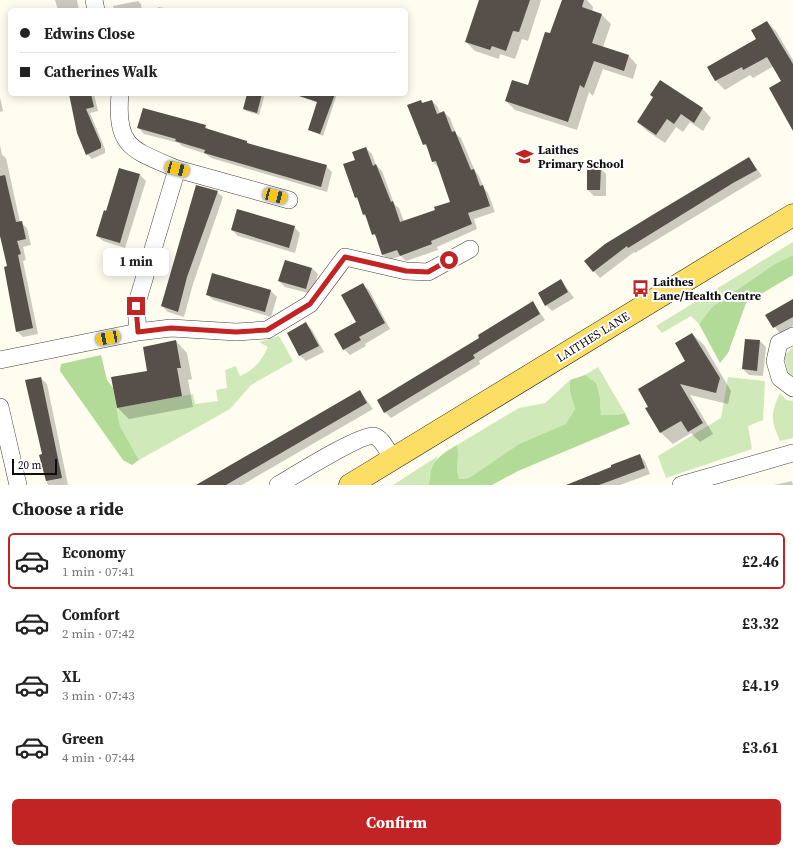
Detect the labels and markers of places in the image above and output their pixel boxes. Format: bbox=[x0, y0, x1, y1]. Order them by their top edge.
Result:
place label: Laithes Primary School bbox=[538, 142, 624, 172]
school or university icon: Laithes Primary School bbox=[515, 147, 535, 167]
place label: Laithes Lane/Health Centre bbox=[653, 274, 761, 304]
bus stop icon: Laithes Lane/Health Centre bbox=[630, 279, 650, 299]

